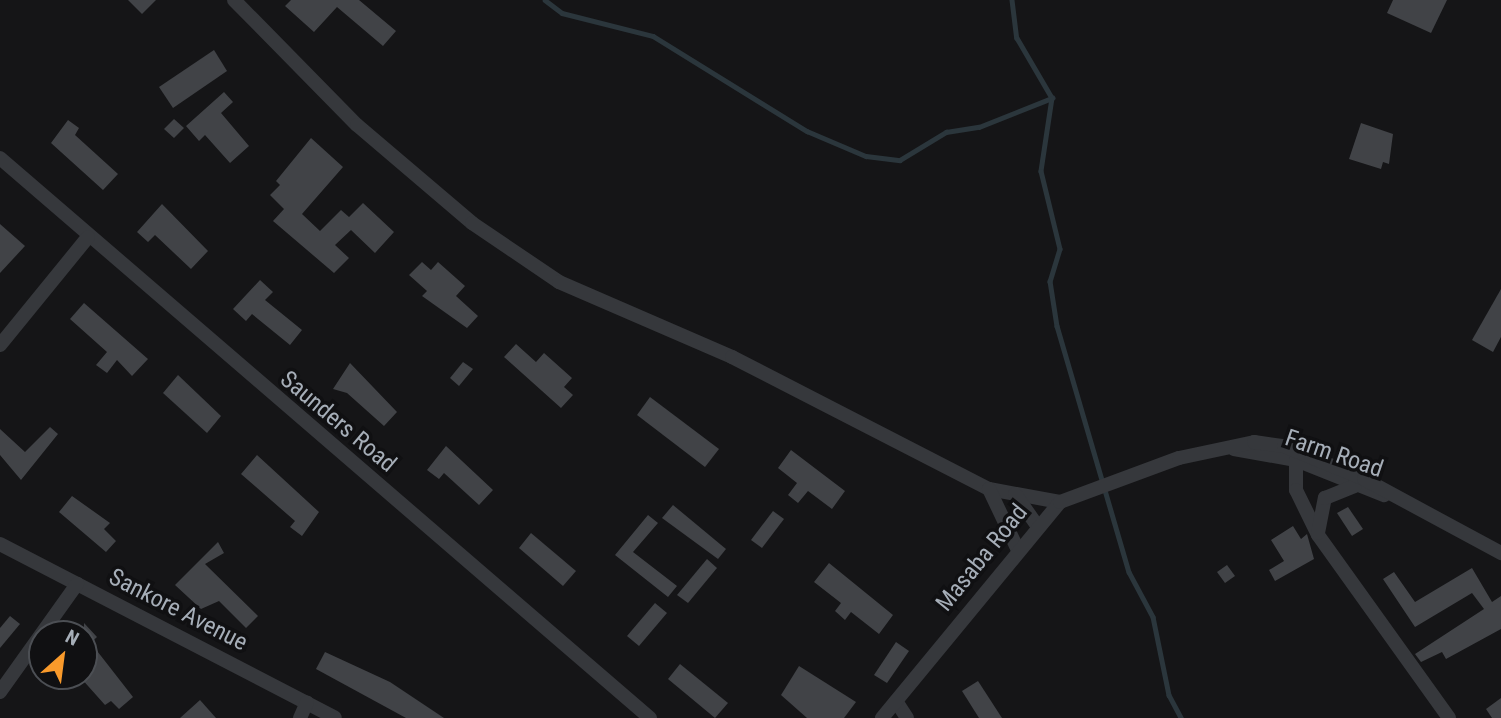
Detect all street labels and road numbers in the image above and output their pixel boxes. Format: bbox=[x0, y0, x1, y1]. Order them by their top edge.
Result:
street label: Saunders Road bbox=[274, 365, 402, 479]
street label: Farm Road bbox=[1281, 424, 1387, 484]
street label: Masaba Road bbox=[930, 499, 1034, 617]
street label: Sankore Avenue bbox=[104, 563, 252, 657]

